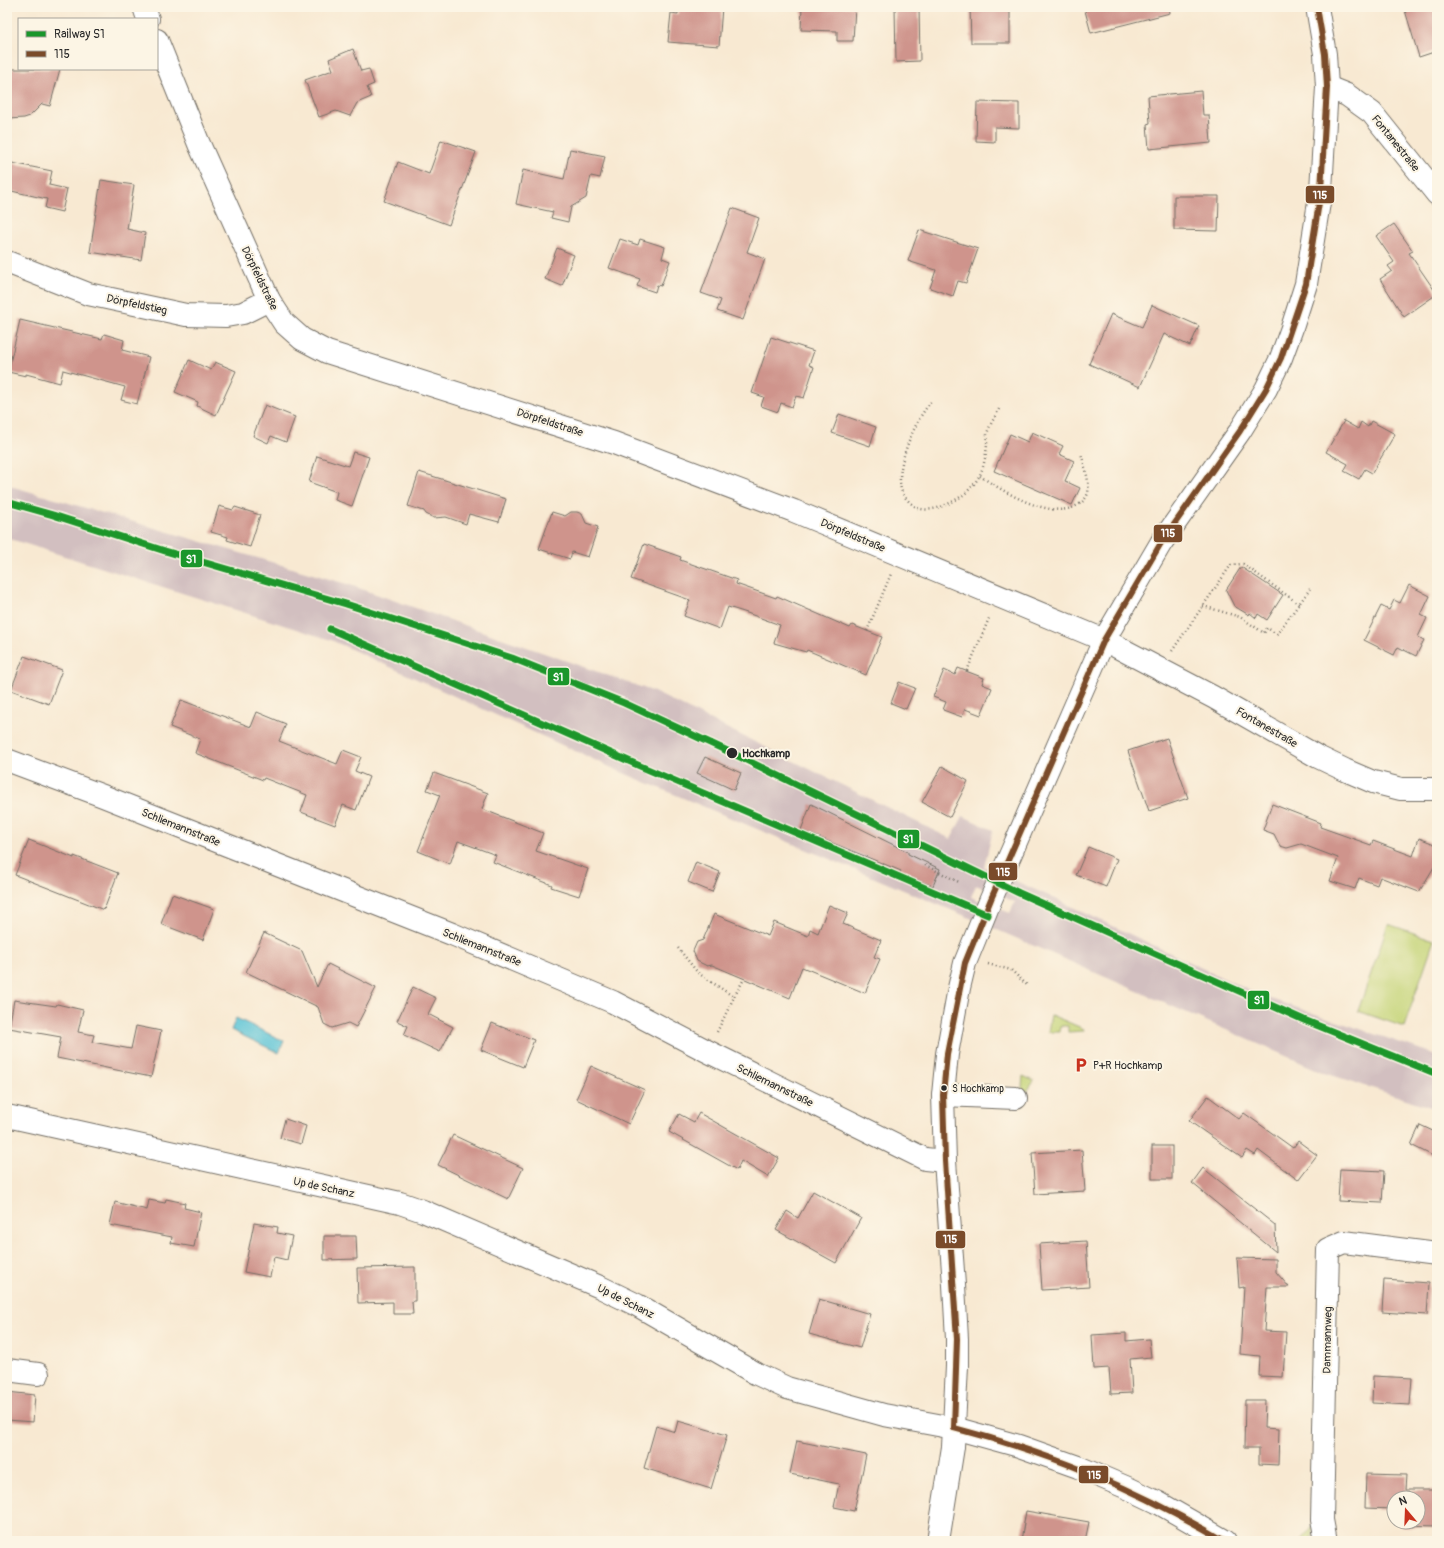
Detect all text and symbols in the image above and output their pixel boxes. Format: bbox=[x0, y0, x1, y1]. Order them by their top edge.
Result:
legend bbox=[18, 18, 158, 70]
text: Railway S1 bbox=[54, 27, 105, 42]
text: 115 bbox=[54, 47, 70, 62]
street label: Fontanestraße bbox=[1369, 113, 1423, 175]
line badge: 115 bbox=[1305, 185, 1335, 204]
text: 115 bbox=[1313, 189, 1327, 202]
street label: Dörpfeldstraße bbox=[239, 244, 281, 313]
street label: Dörpfeldstieg bbox=[105, 292, 169, 317]
street label: Dörpfeldstraße bbox=[515, 406, 585, 440]
street label: Dörpfeldstraße bbox=[818, 516, 888, 555]
line badge: 115 bbox=[1153, 524, 1183, 543]
text: 115 bbox=[1161, 527, 1175, 540]
line badge: S1 bbox=[180, 549, 203, 568]
text: S1 bbox=[186, 553, 196, 566]
line badge: S1 bbox=[547, 667, 570, 686]
text: S1 bbox=[553, 671, 563, 684]
street label: Fontanestraße bbox=[1234, 705, 1300, 751]
marker: Hochkamp bbox=[725, 746, 739, 760]
place label: Hochkamp bbox=[742, 747, 790, 760]
street label: Schliemannstraße bbox=[140, 806, 223, 849]
line badge: S1 bbox=[897, 829, 920, 849]
text: S1 bbox=[903, 833, 913, 846]
line badge: 115 bbox=[988, 862, 1018, 881]
text: 115 bbox=[996, 866, 1010, 879]
street label: Schliemannstraße bbox=[441, 926, 524, 969]
line badge: S1 bbox=[1247, 990, 1270, 1010]
text: S1 bbox=[1254, 994, 1264, 1007]
parking icon: P+R Hochkamp bbox=[1072, 1056, 1090, 1074]
place label: P+R Hochkamp bbox=[1093, 1059, 1162, 1072]
street label: Schliemannstraße bbox=[734, 1061, 816, 1110]
marker: S Hochkamp bbox=[939, 1083, 949, 1093]
place label: S Hochkamp bbox=[952, 1083, 1004, 1095]
street label: Up de Schanz bbox=[292, 1175, 356, 1200]
line badge: 115 bbox=[935, 1230, 966, 1249]
text: 115 bbox=[943, 1233, 957, 1246]
street label: Up de Schanz bbox=[595, 1282, 657, 1321]
street label: Dammannweg bbox=[1320, 1306, 1335, 1374]
line badge: 115 bbox=[1078, 1465, 1109, 1484]
text: 115 bbox=[1087, 1469, 1101, 1482]
north arrow bbox=[1386, 1490, 1426, 1530]
text: N bbox=[1397, 1493, 1409, 1508]

